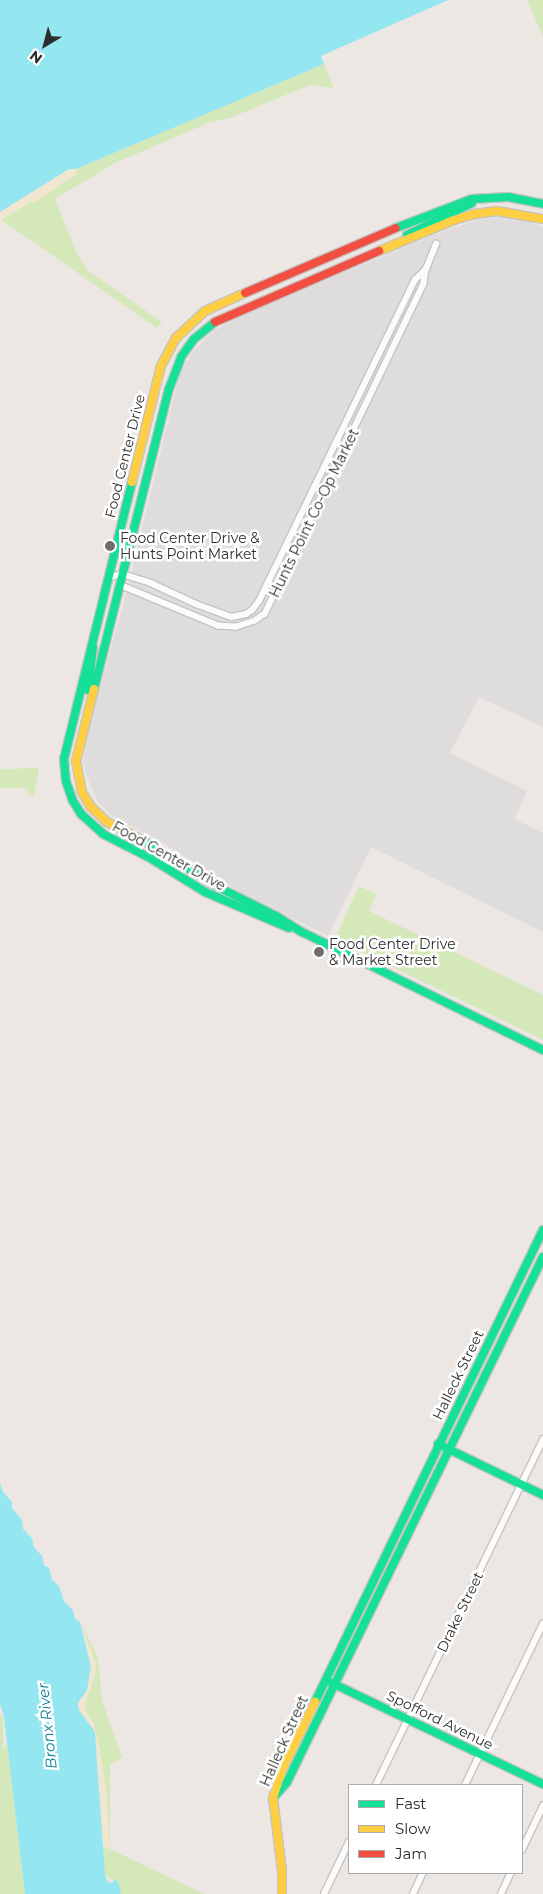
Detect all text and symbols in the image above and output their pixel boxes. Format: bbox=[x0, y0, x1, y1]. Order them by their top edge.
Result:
north arrow bbox=[20, 20, 70, 70]
text: N bbox=[26, 46, 46, 68]
street label: Food Center Drive bbox=[102, 393, 148, 519]
street label: Hunts Point Co-Op Market bbox=[266, 426, 362, 600]
place label: Food Center Drive & Hunts Point Market bbox=[120, 530, 260, 562]
marker: Food Center Drive & Hunts Point Market bbox=[104, 540, 116, 552]
street label: Food Center Drive bbox=[110, 818, 228, 894]
place label: Food Center Drive & Market Street bbox=[329, 936, 456, 969]
marker: Food Center Drive & Market Street bbox=[313, 946, 325, 958]
street label: Halleck Street bbox=[429, 1327, 487, 1423]
street label: Drake Street bbox=[433, 1569, 487, 1655]
water label: Bronx River bbox=[34, 1682, 60, 1770]
street label: Spofford Avenue bbox=[384, 1687, 496, 1753]
street label: Halleck Street bbox=[256, 1693, 312, 1789]
legend bbox=[348, 1784, 523, 1874]
text: Fast bbox=[395, 1794, 426, 1813]
text: Slow bbox=[395, 1819, 431, 1838]
text: Jam bbox=[395, 1844, 427, 1863]

